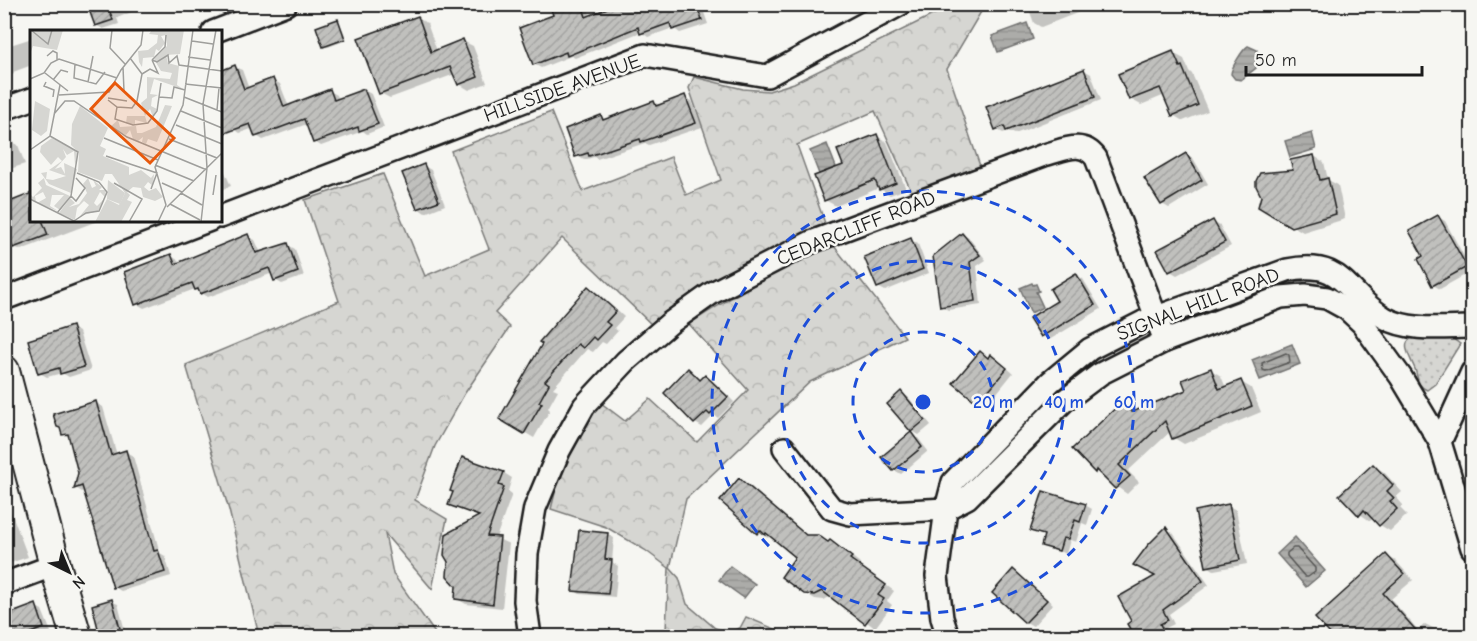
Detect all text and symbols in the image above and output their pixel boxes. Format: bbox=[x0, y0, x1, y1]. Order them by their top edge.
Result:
inset map bbox=[30, 30, 222, 222]
scale bar bbox=[1246, 39, 1422, 77]
street label: HILLSIDE AVENUE bbox=[480, 49, 644, 127]
text: 50 m bbox=[1255, 50, 1297, 71]
street label: CEDARCLIFF ROAD bbox=[773, 186, 939, 270]
street label: SIGNAL HILL ROAD bbox=[1114, 262, 1282, 346]
centre of rings bbox=[913, 392, 933, 412]
text: 20 m bbox=[973, 392, 1013, 413]
text: 40 m bbox=[1044, 392, 1084, 413]
text: 60 m bbox=[1114, 392, 1154, 413]
north arrow bbox=[39, 542, 99, 602]
text: N bbox=[69, 572, 89, 592]

